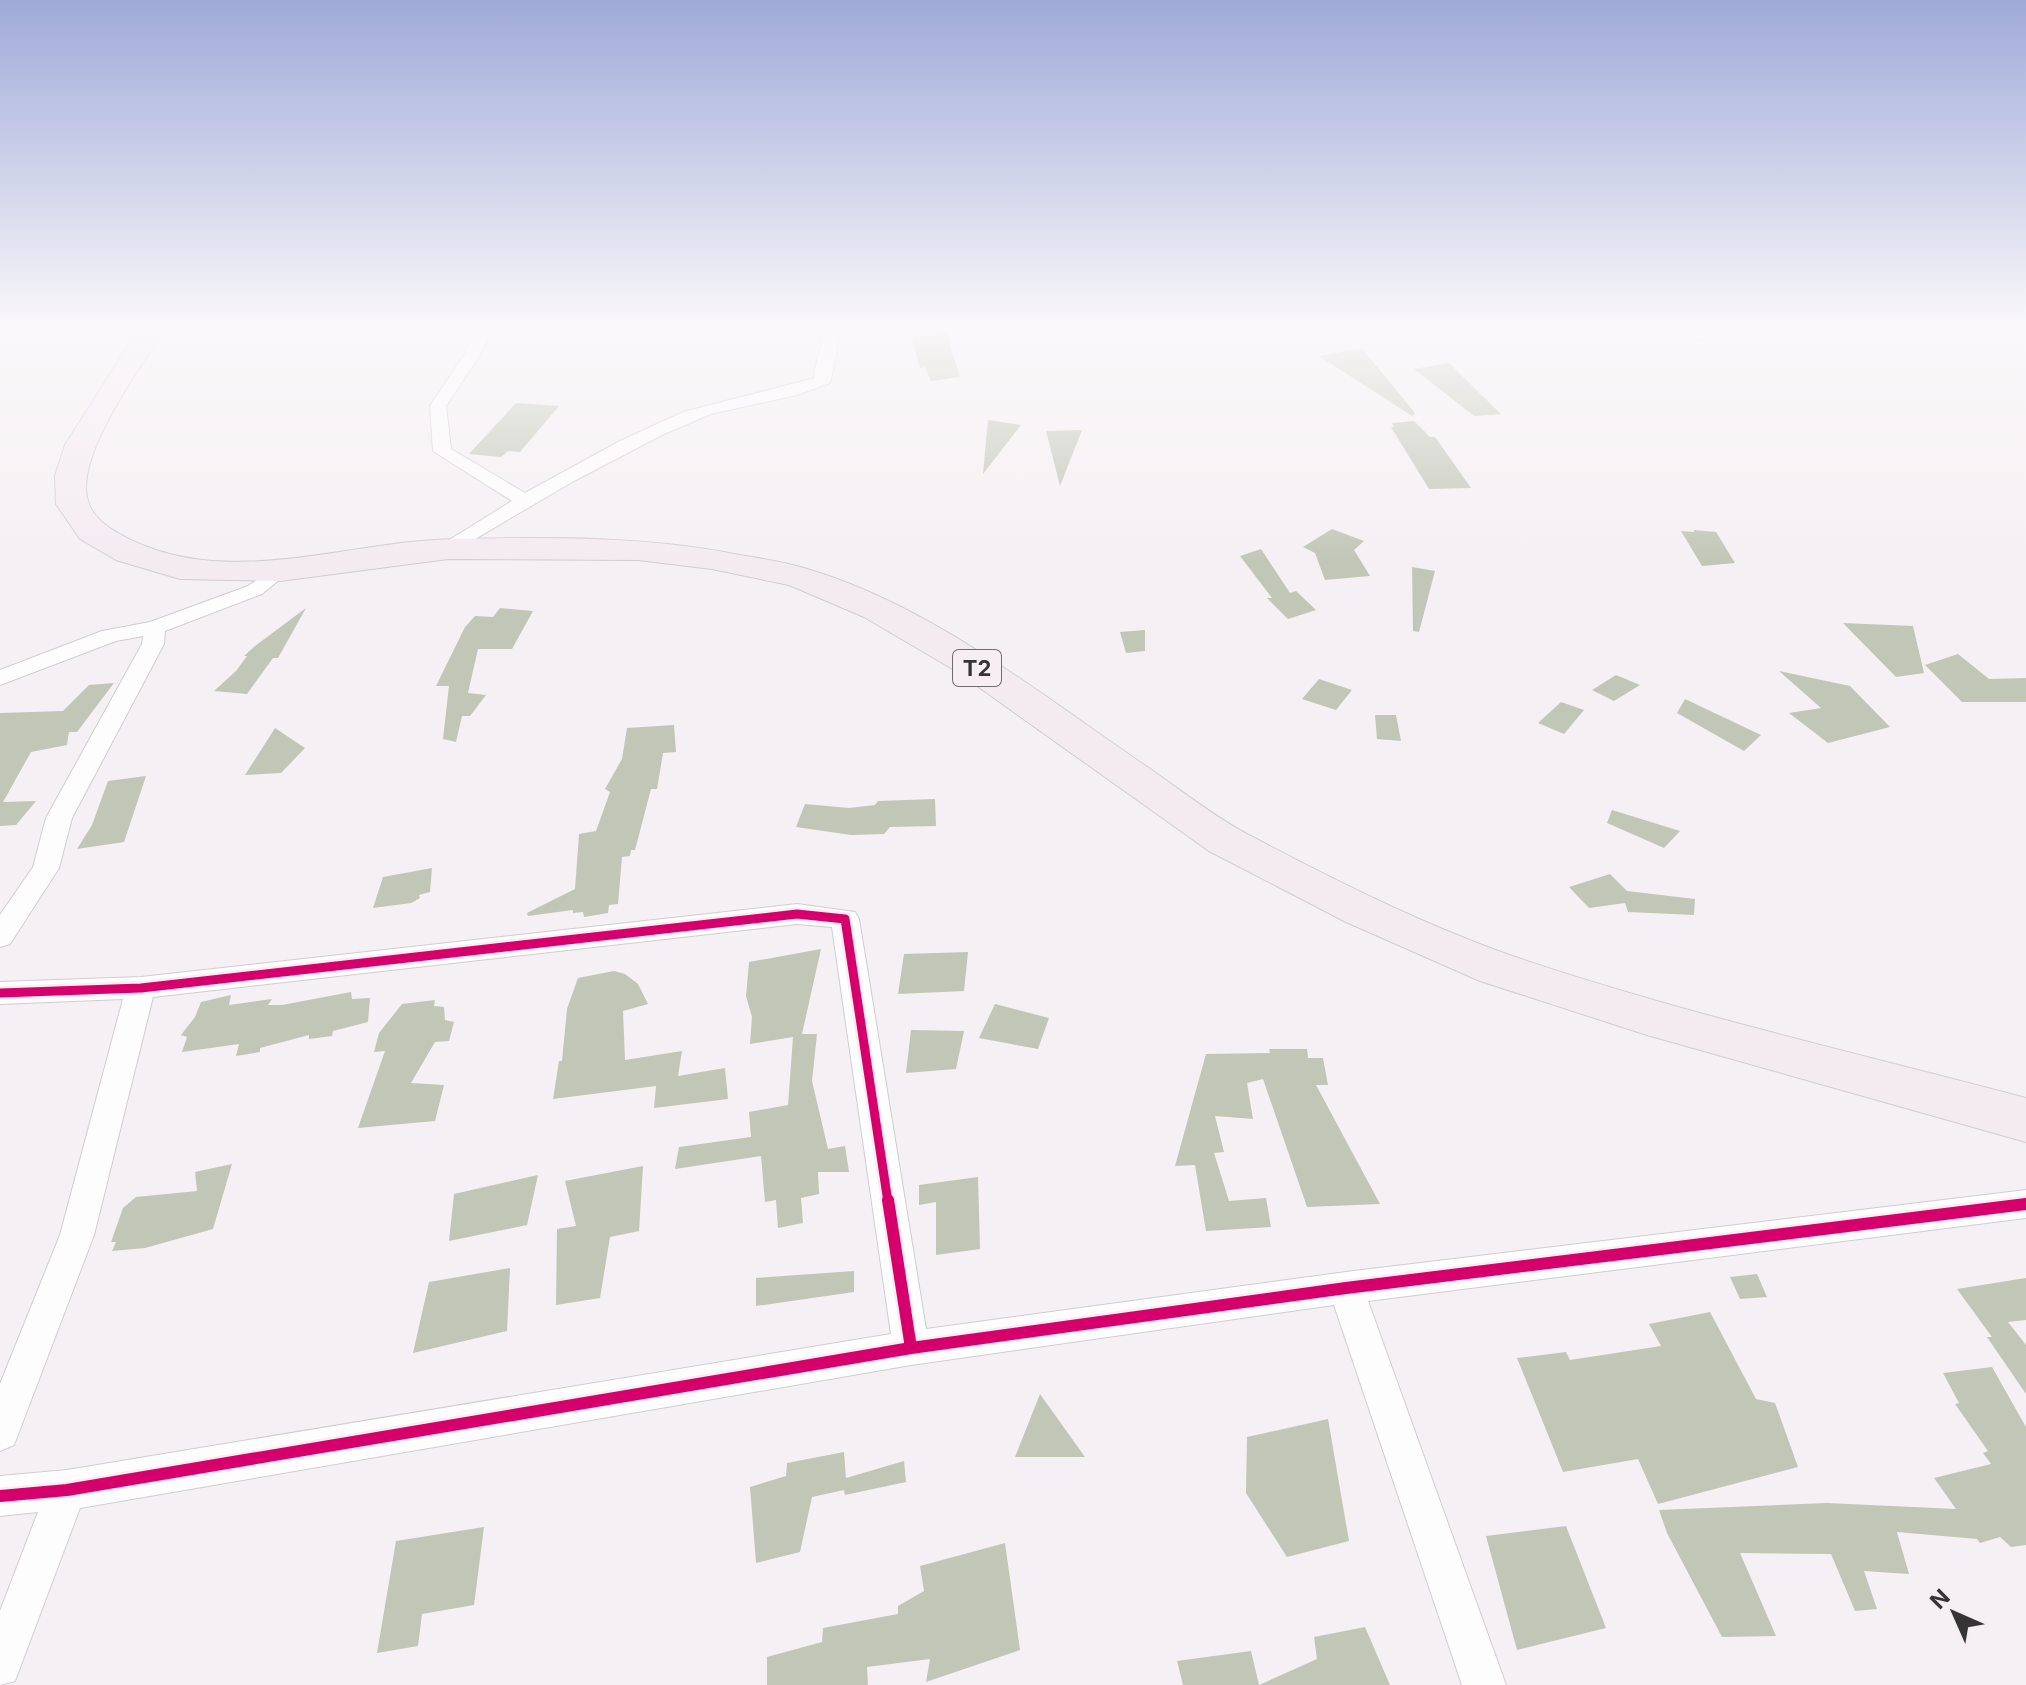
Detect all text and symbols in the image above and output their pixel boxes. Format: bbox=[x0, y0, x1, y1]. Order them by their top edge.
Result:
road number: T2 bbox=[953, 650, 1001, 686]
north arrow bbox=[1914, 1573, 1994, 1653]
text: N bbox=[1925, 1584, 1955, 1614]

